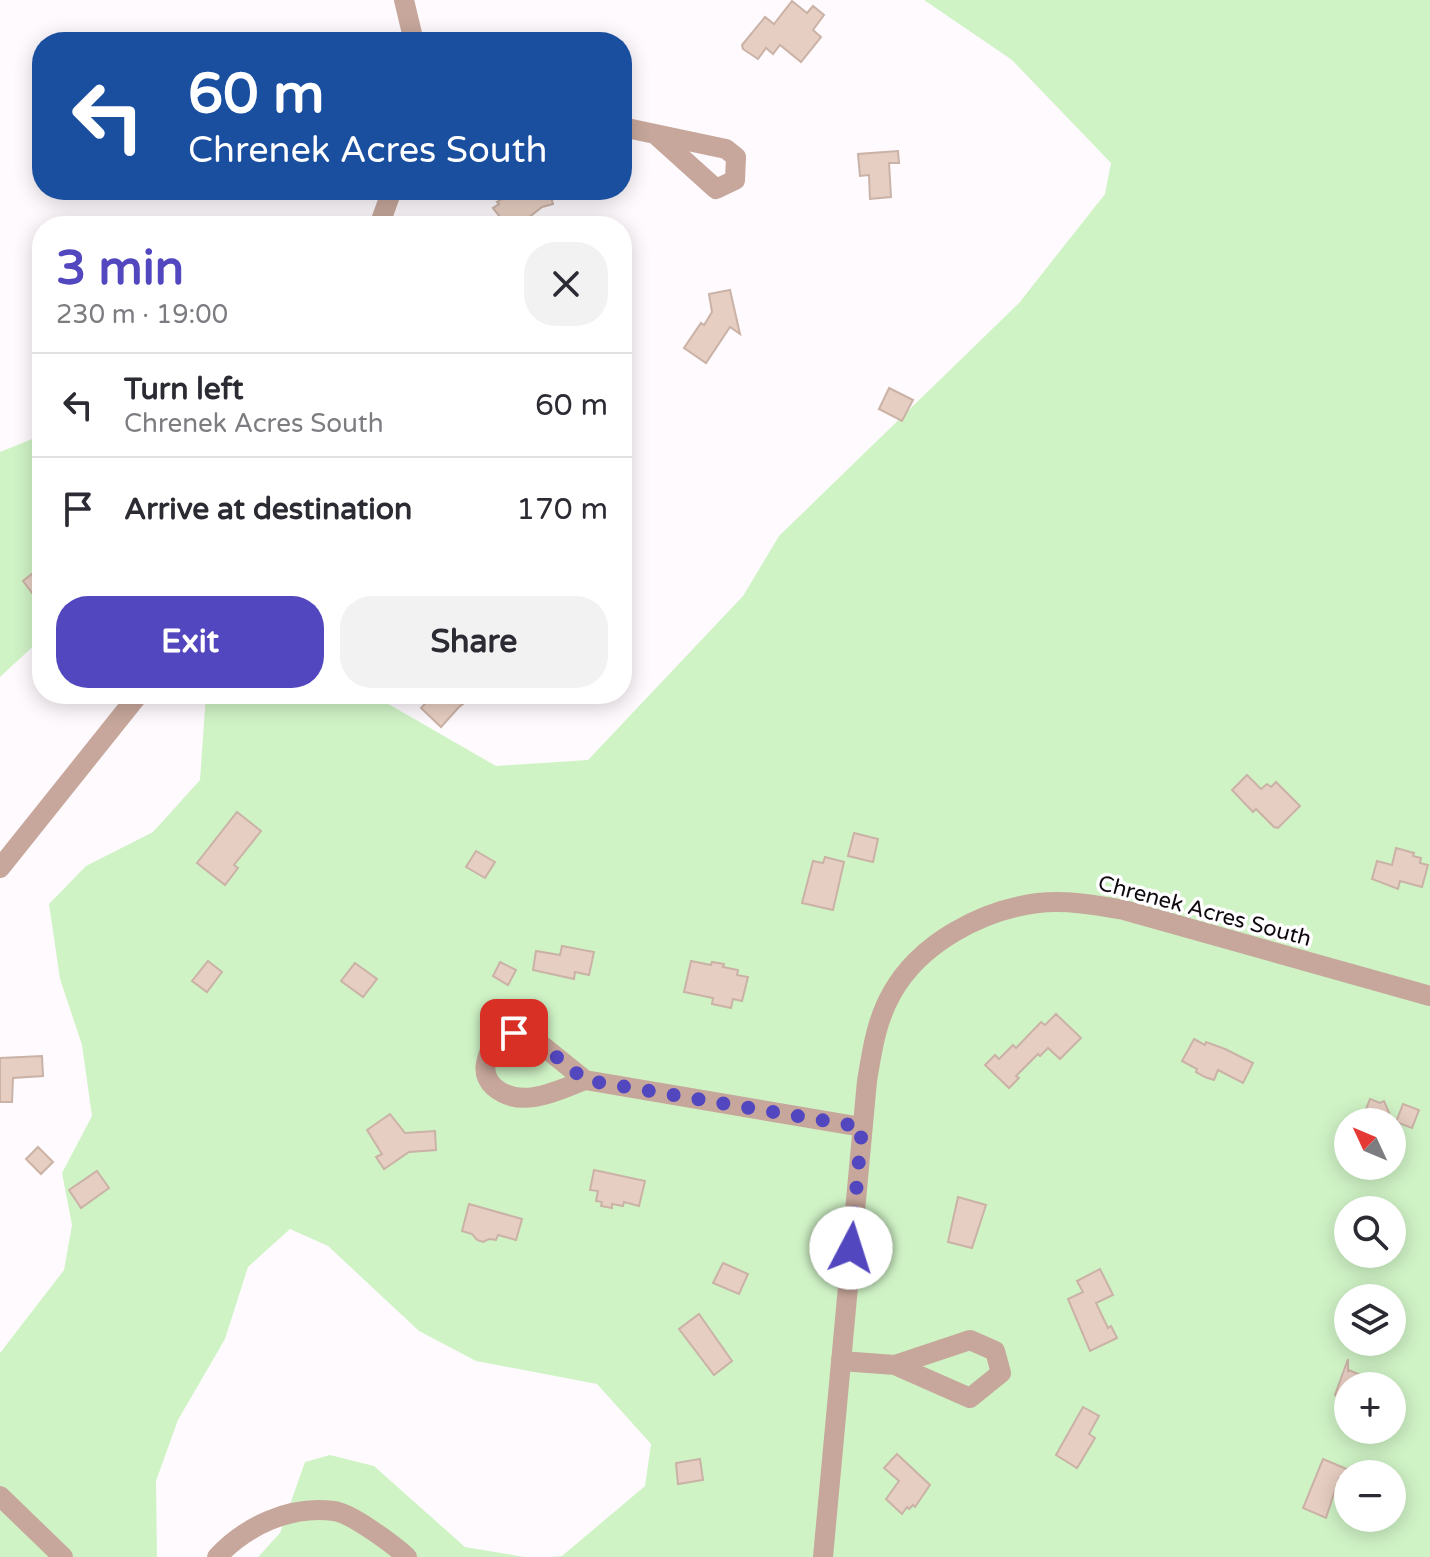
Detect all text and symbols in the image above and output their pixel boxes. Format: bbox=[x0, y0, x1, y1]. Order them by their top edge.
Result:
text: 60 m bbox=[188, 61, 324, 128]
icon: left bbox=[56, 64, 160, 168]
text: Chrenek Acres South bbox=[188, 129, 547, 172]
text: 3 min bbox=[56, 240, 184, 298]
button: close bbox=[524, 242, 608, 326]
text: 230 m · 19:00 bbox=[56, 299, 228, 330]
text: Turn left bbox=[124, 371, 243, 408]
icon: left bbox=[56, 383, 100, 427]
text: 60 m bbox=[535, 387, 608, 424]
text: Chrenek Acres South bbox=[124, 408, 384, 439]
icon: arrive bbox=[56, 487, 100, 531]
text: Arrive at destination bbox=[124, 491, 412, 528]
text: 170 m bbox=[516, 491, 608, 528]
button: Exit bbox=[56, 596, 324, 688]
button: Share bbox=[340, 596, 608, 688]
street label: Chrenek Acres South bbox=[1095, 870, 1314, 952]
pin bbox=[480, 999, 548, 1067]
icon: arrive bbox=[492, 1011, 536, 1055]
north arrow bbox=[1334, 1108, 1406, 1180]
map controls bbox=[1334, 1108, 1406, 1532]
button: search bbox=[1334, 1196, 1406, 1268]
position arrow bbox=[809, 1206, 893, 1290]
button: layers bbox=[1334, 1284, 1406, 1356]
button: + bbox=[1334, 1372, 1406, 1444]
button: − bbox=[1334, 1460, 1406, 1532]

